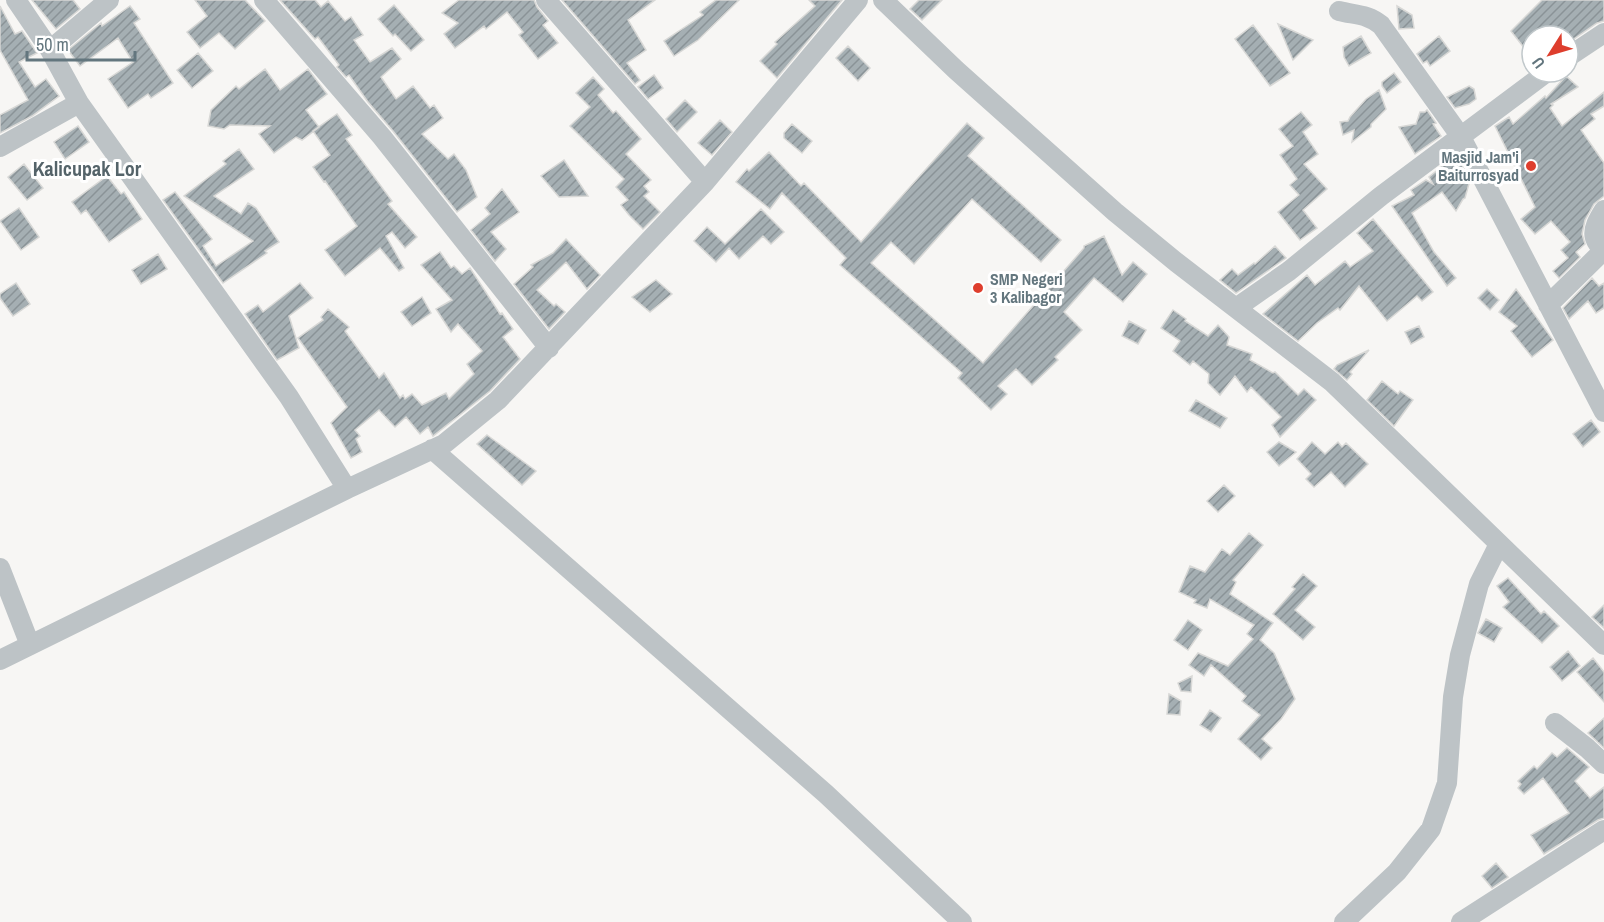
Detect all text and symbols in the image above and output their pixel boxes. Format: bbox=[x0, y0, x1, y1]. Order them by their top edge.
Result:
scale bar bbox=[27, 24, 135, 62]
north arrow bbox=[1520, 24, 1580, 84]
text: 50 m bbox=[36, 32, 69, 57]
text: U bbox=[1526, 53, 1550, 73]
place label: Masjid Jam'i Baiturrosyad bbox=[1438, 146, 1519, 186]
district label: Kalicupak Lor bbox=[33, 155, 142, 182]
marker: Masjid Jam'i Baiturrosyad bbox=[1524, 159, 1538, 173]
place label: SMP Negeri 3 Kalibagor bbox=[990, 268, 1063, 308]
marker: SMP Negeri 3 Kalibagor bbox=[971, 281, 985, 295]

